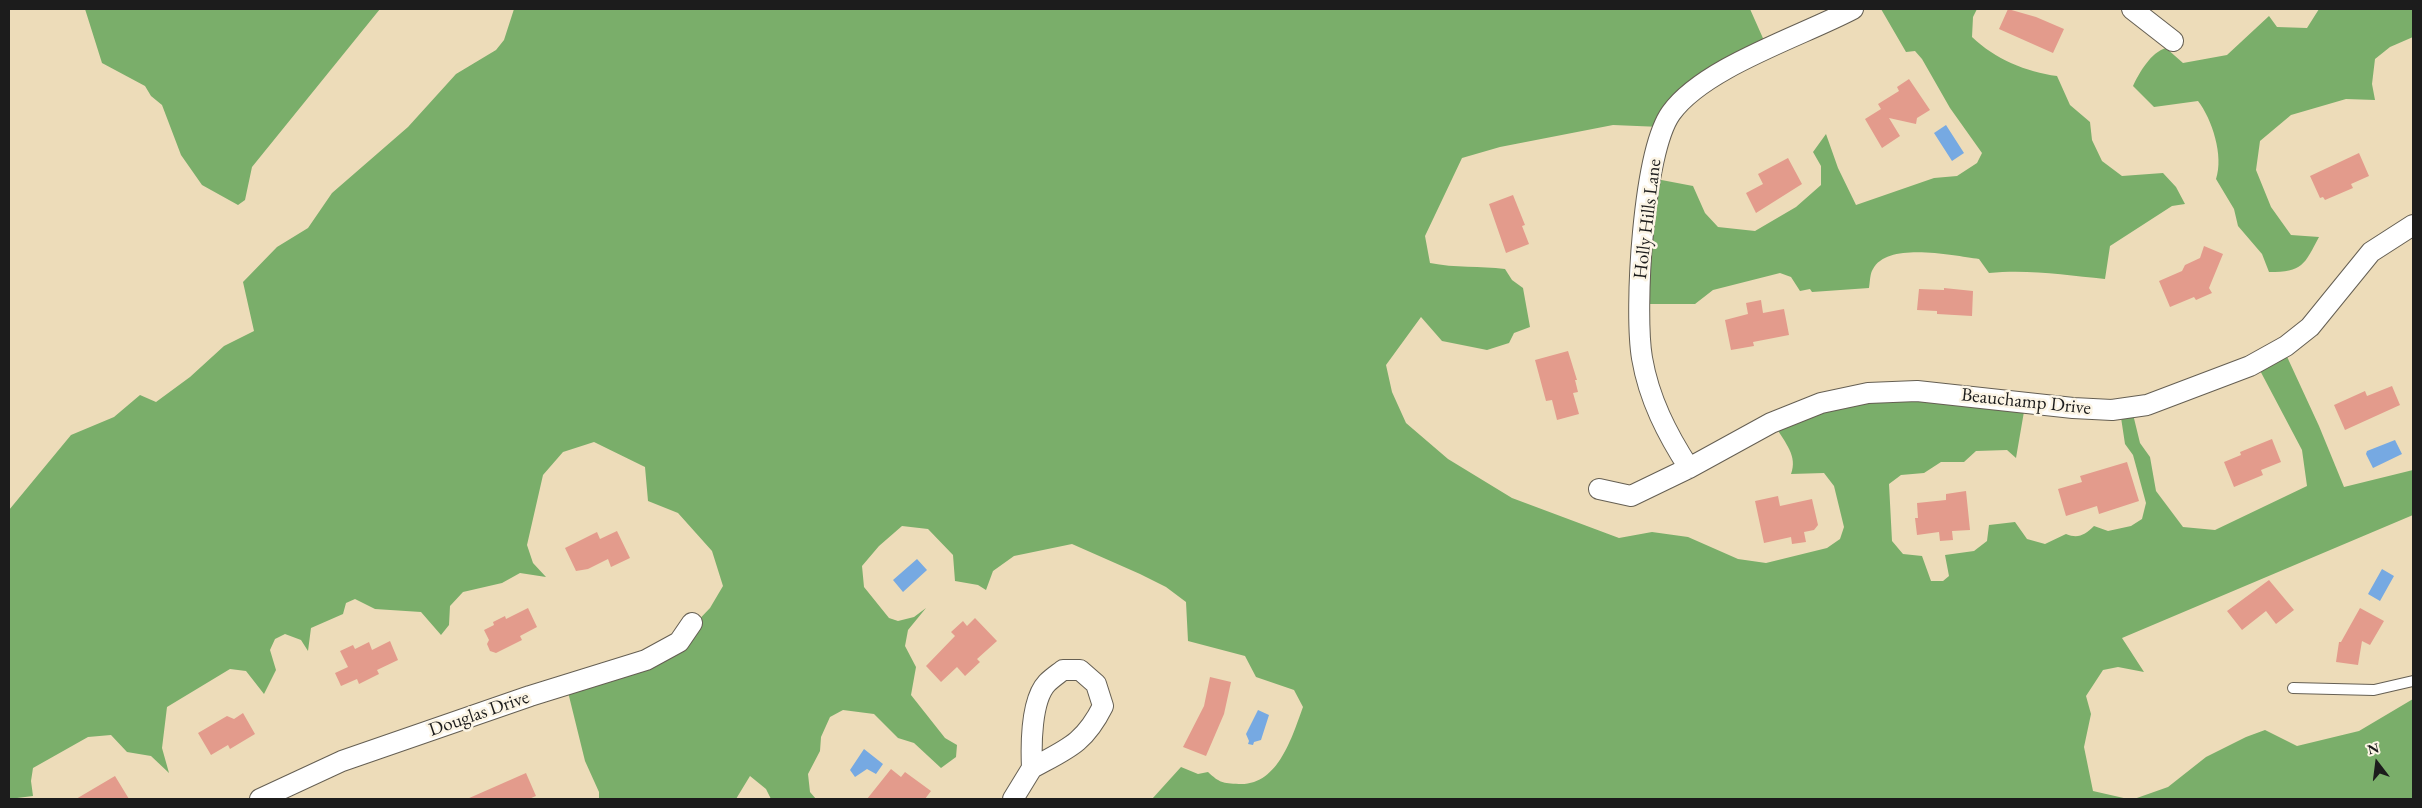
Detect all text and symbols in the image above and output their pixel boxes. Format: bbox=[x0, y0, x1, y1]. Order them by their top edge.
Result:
street label: Holly Hills Lane bbox=[1629, 158, 1667, 280]
street label: Beauchamp Drive bbox=[1960, 384, 2092, 420]
street label: Douglas Drive bbox=[426, 686, 532, 742]
north arrow bbox=[2352, 738, 2402, 788]
text: N bbox=[2365, 738, 2381, 759]

